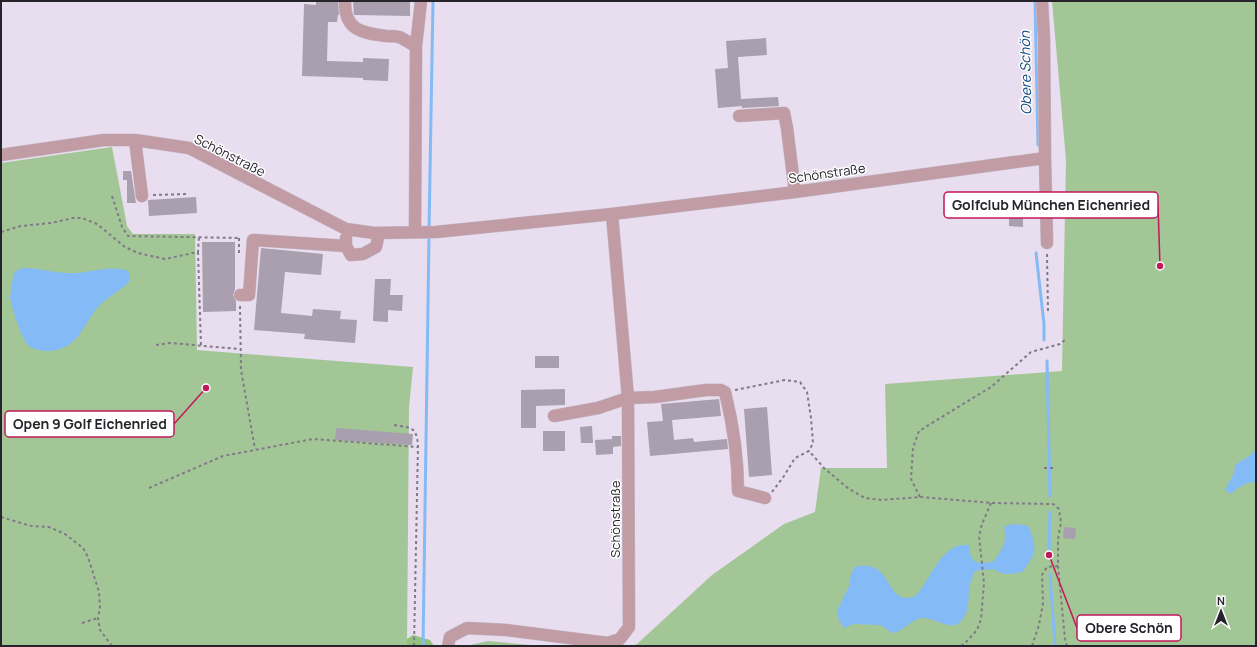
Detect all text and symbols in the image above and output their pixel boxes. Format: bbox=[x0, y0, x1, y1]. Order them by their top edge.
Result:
water label: Obere Schön bbox=[1015, 30, 1035, 115]
street label: Schönstraße bbox=[191, 129, 269, 181]
street label: Schönstraße bbox=[787, 159, 867, 187]
callout: Golfclub München Eichenried bbox=[944, 192, 1158, 218]
text: Golfclub München Eichenried bbox=[952, 195, 1150, 214]
callout: Open 9 Golf Eichenried bbox=[5, 411, 174, 437]
text: Open 9 Golf Eichenried bbox=[13, 414, 167, 433]
street label: Schönstraße bbox=[606, 480, 624, 558]
north arrow bbox=[1201, 591, 1241, 631]
text: N bbox=[1217, 593, 1225, 608]
callout: Obere Schön bbox=[1077, 615, 1181, 641]
text: Obere Schön bbox=[1085, 618, 1173, 637]

